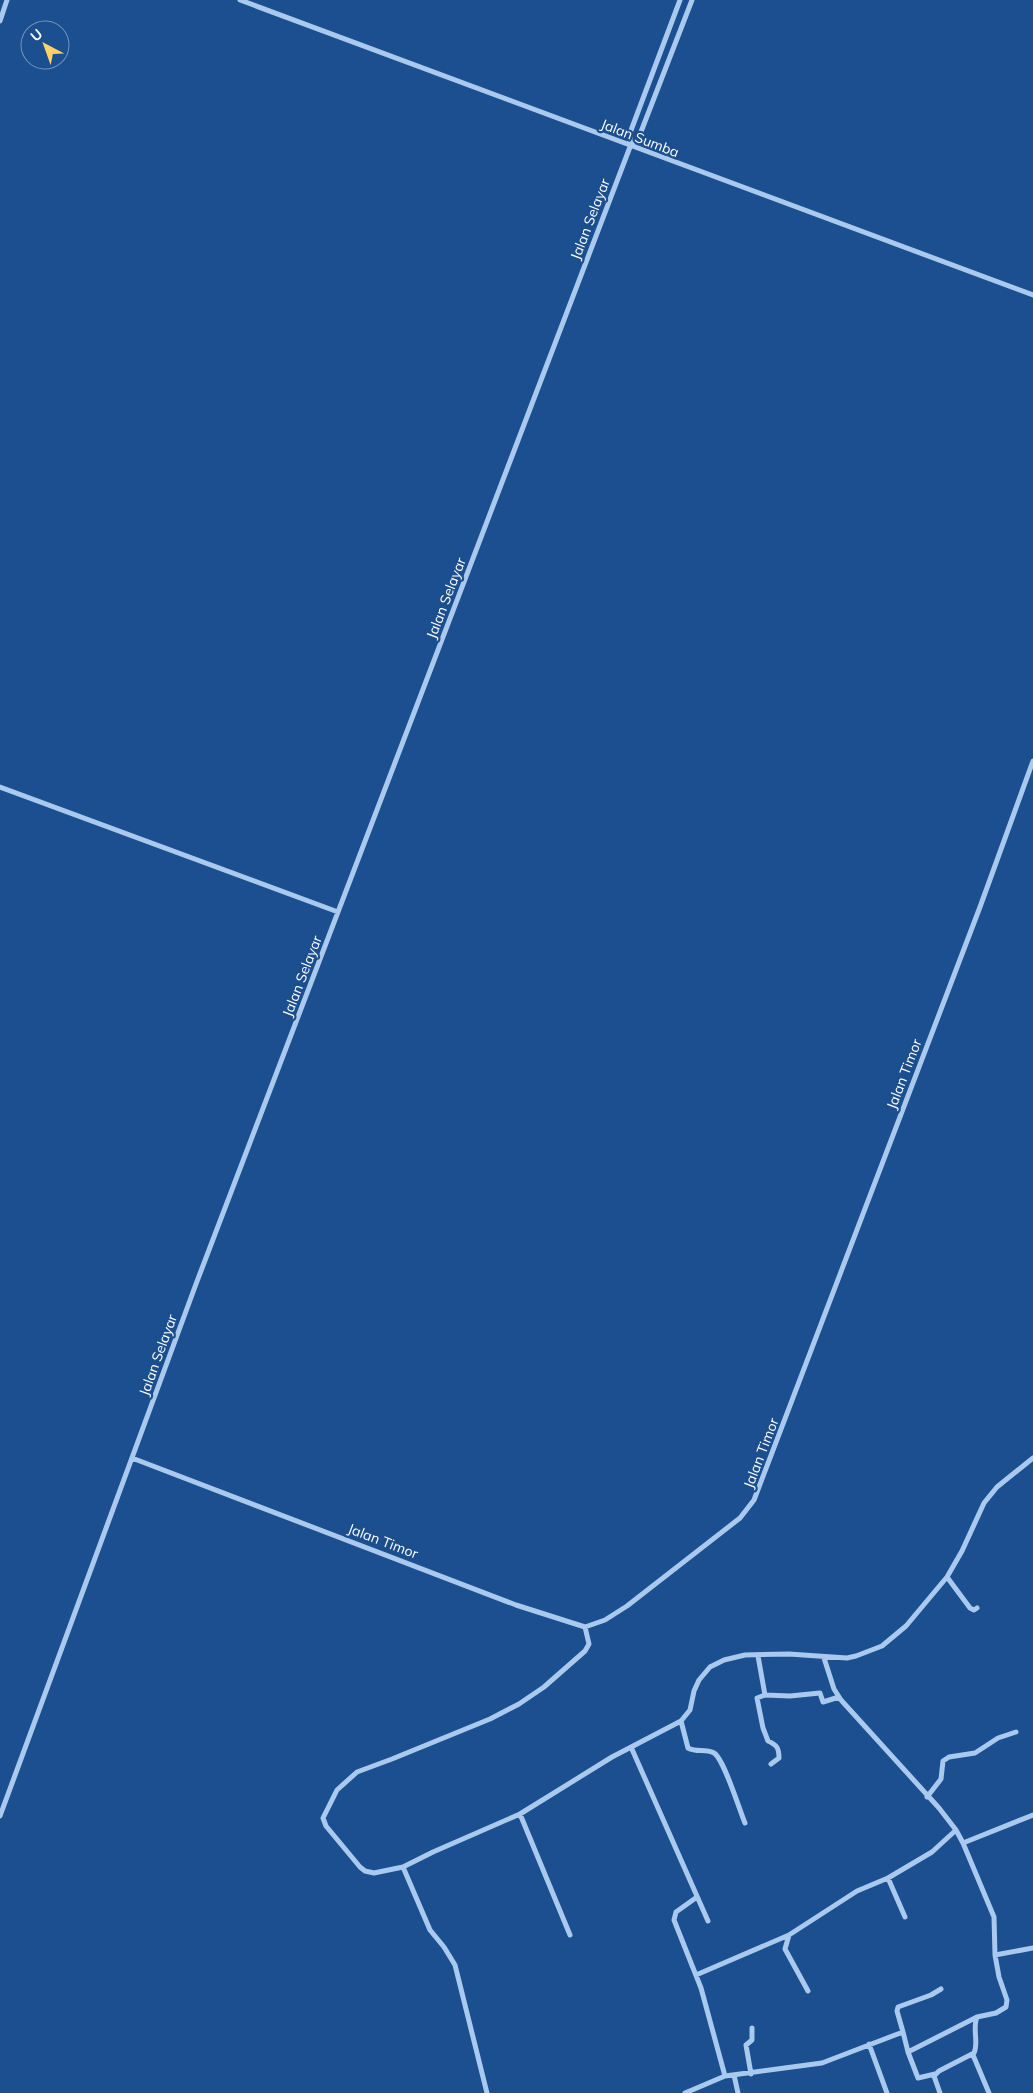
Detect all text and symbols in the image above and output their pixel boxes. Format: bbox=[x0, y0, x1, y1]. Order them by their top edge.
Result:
north arrow bbox=[20, 20, 70, 70]
text: U bbox=[27, 25, 46, 45]
street label: Jalan Sumba bbox=[598, 115, 682, 161]
street label: Jalan Selayar bbox=[566, 175, 614, 262]
street label: Jalan Selayar bbox=[422, 554, 470, 641]
street label: Jalan Selayar bbox=[278, 932, 326, 1019]
street label: Jalan Timor bbox=[882, 1035, 926, 1112]
street label: Jalan Selayar bbox=[135, 1311, 181, 1398]
street label: Jalan Timor bbox=[739, 1414, 783, 1491]
street label: Jalan Timor bbox=[345, 1519, 422, 1563]

